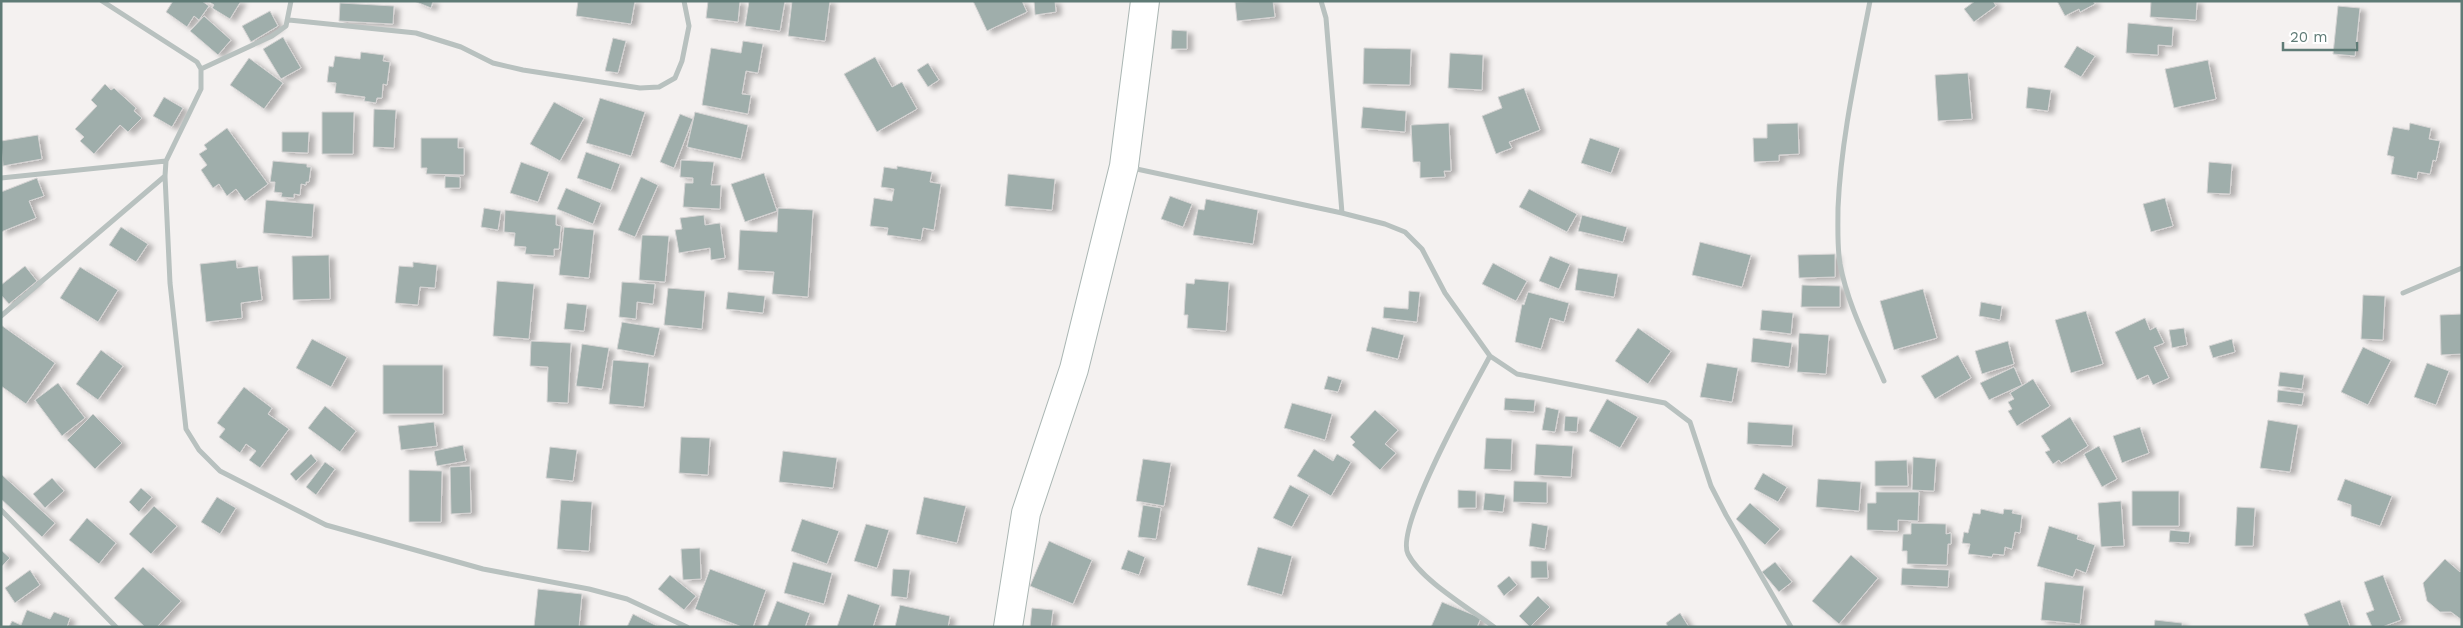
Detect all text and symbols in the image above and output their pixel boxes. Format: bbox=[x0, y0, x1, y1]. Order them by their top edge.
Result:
scale bar bbox=[2283, 20, 2357, 52]
text: 20 m bbox=[2290, 28, 2328, 46]

